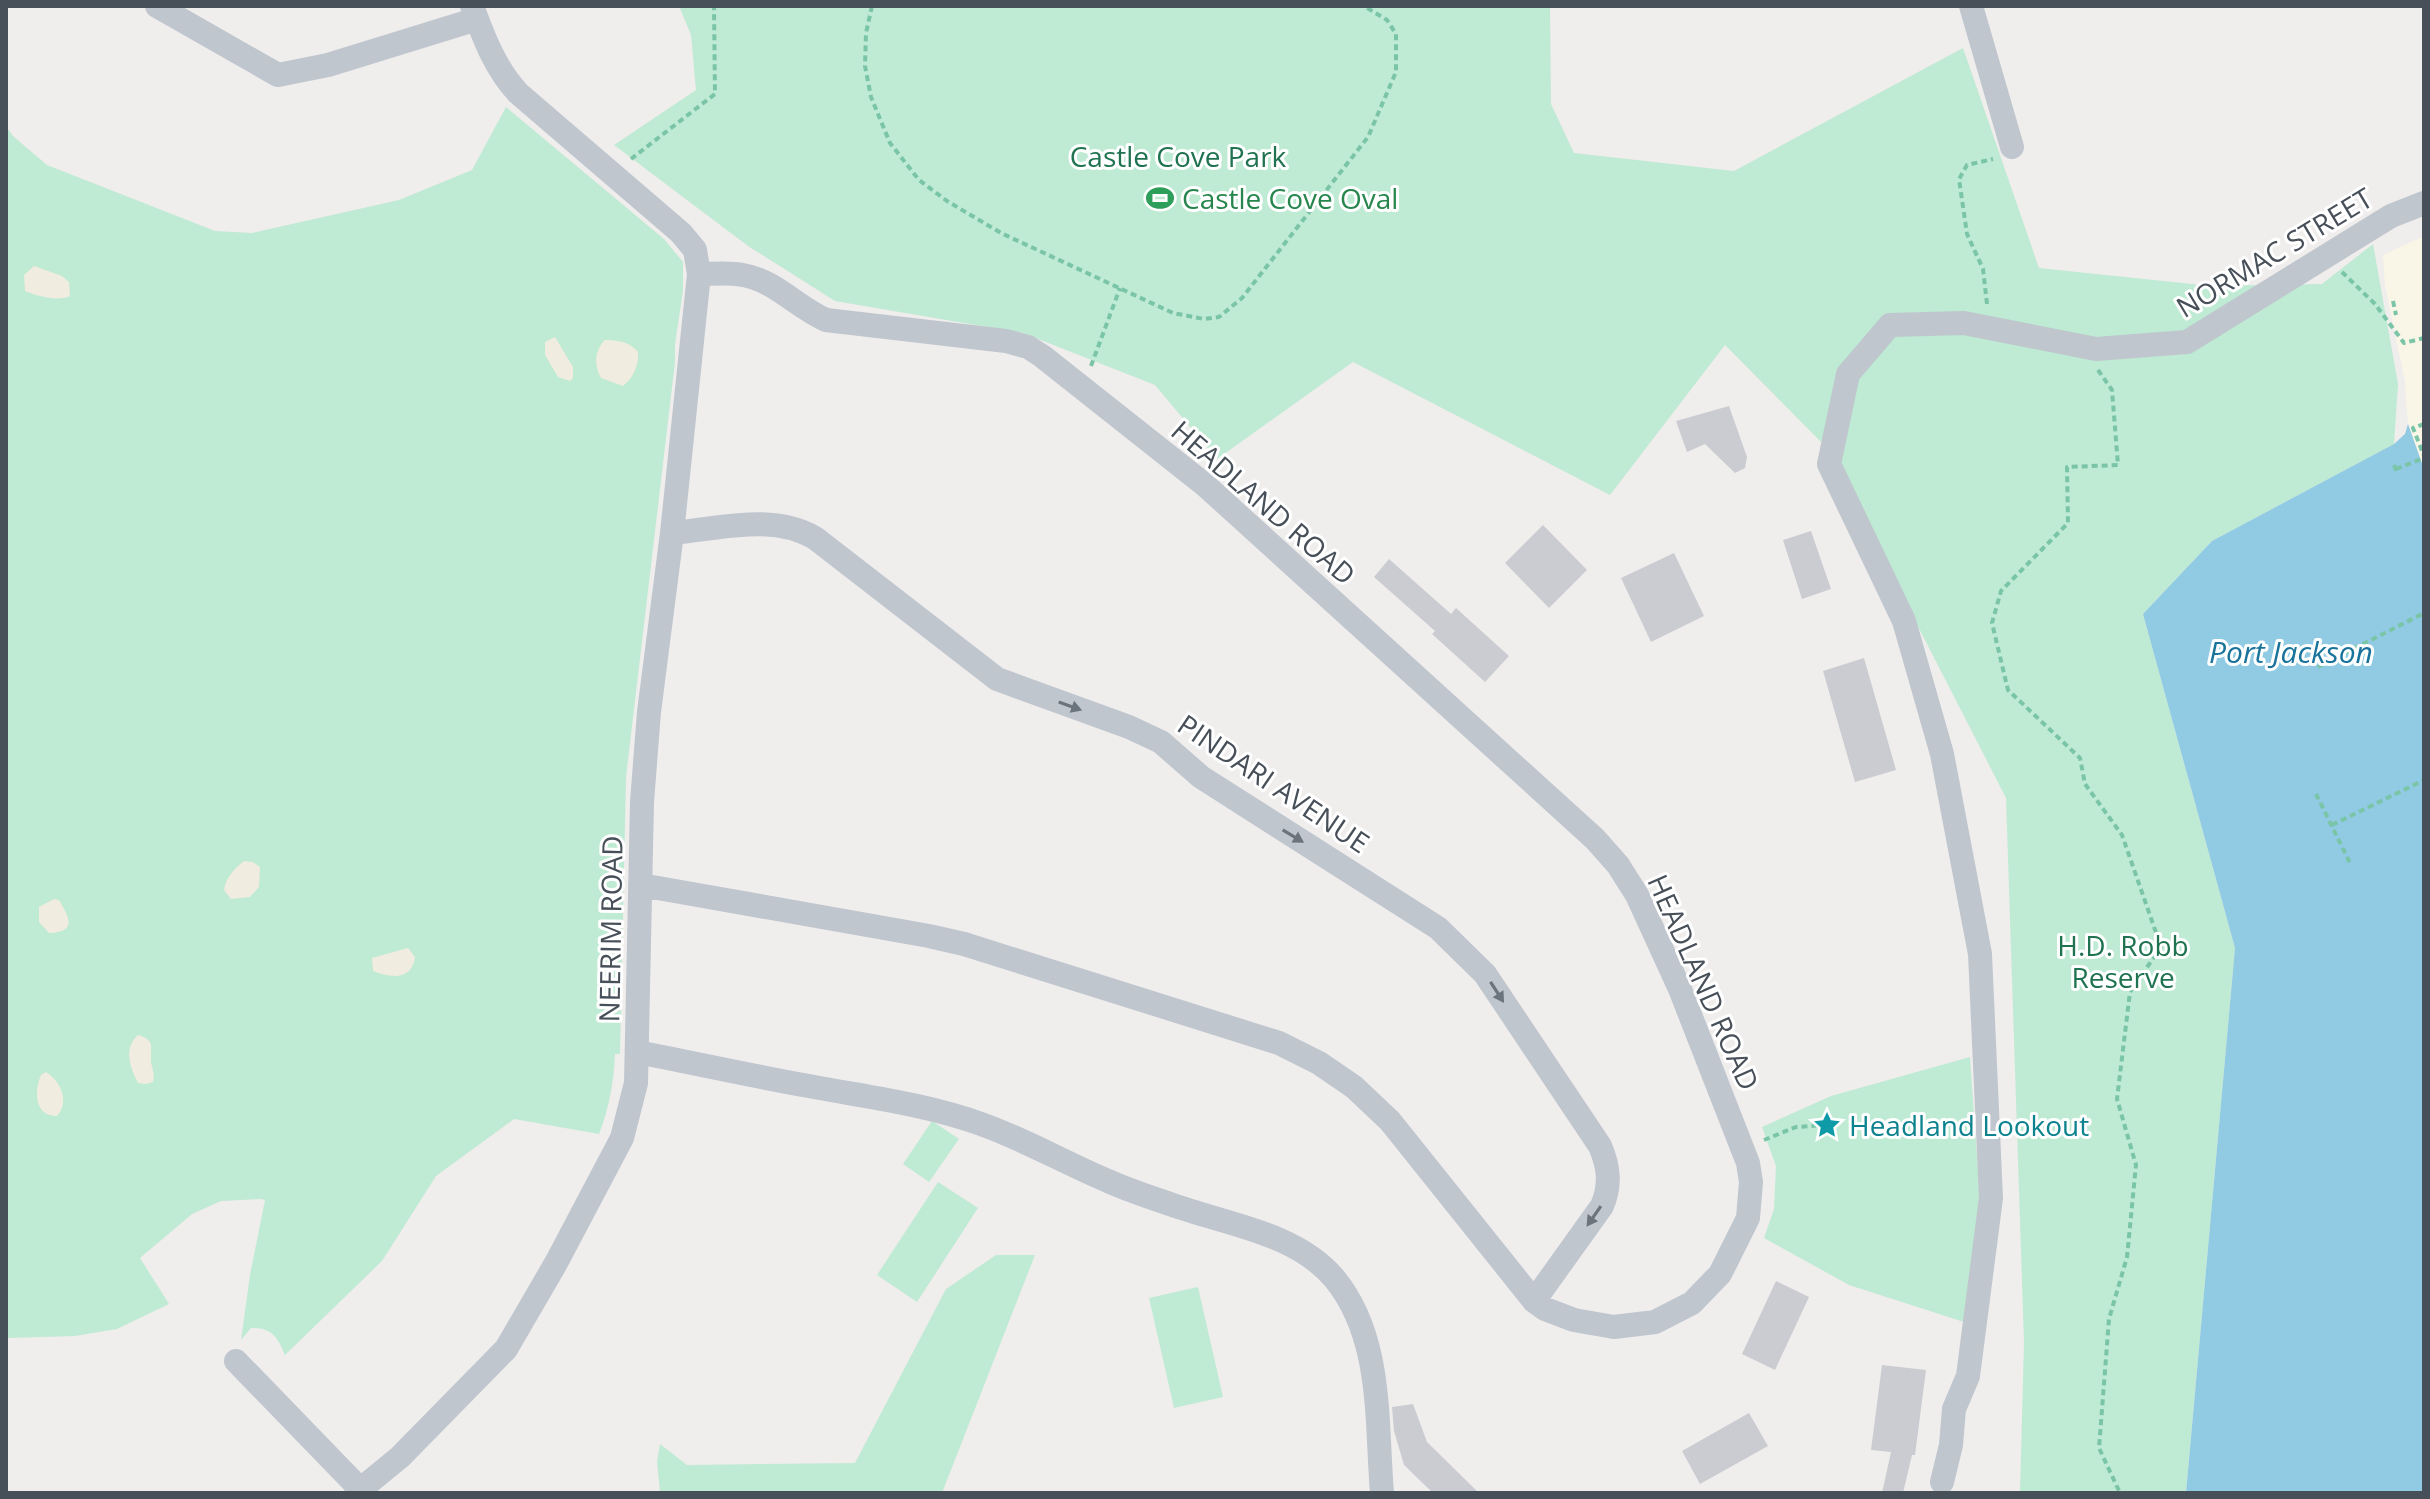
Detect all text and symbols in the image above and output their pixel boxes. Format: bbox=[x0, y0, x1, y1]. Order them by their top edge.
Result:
park label: Castle Cove Park bbox=[1070, 137, 1287, 175]
street label: NORMAC STREET bbox=[2169, 178, 2380, 326]
place label: Castle Cove Oval bbox=[1182, 179, 1398, 217]
sports icon: Castle Cove Oval bbox=[1145, 183, 1175, 213]
street label: HEADLAND ROAD bbox=[1164, 411, 1364, 593]
water label: Port Jackson bbox=[2209, 631, 2373, 672]
one-way arrow bbox=[1059, 700, 1083, 713]
street label: PINDARI AVENUE bbox=[1171, 705, 1377, 861]
one-way arrow bbox=[1282, 829, 1304, 843]
street label: NEERIM ROAD bbox=[589, 835, 631, 1023]
street label: HEADLAND ROAD bbox=[1639, 868, 1769, 1096]
park label: H.D. Robb Reserve bbox=[2057, 926, 2189, 996]
one-way arrow bbox=[1490, 982, 1505, 1003]
place label: Headland Lookout bbox=[1849, 1106, 2089, 1144]
place icon: Headland Lookout bbox=[1812, 1110, 1842, 1140]
one-way arrow bbox=[1587, 1206, 1602, 1227]

